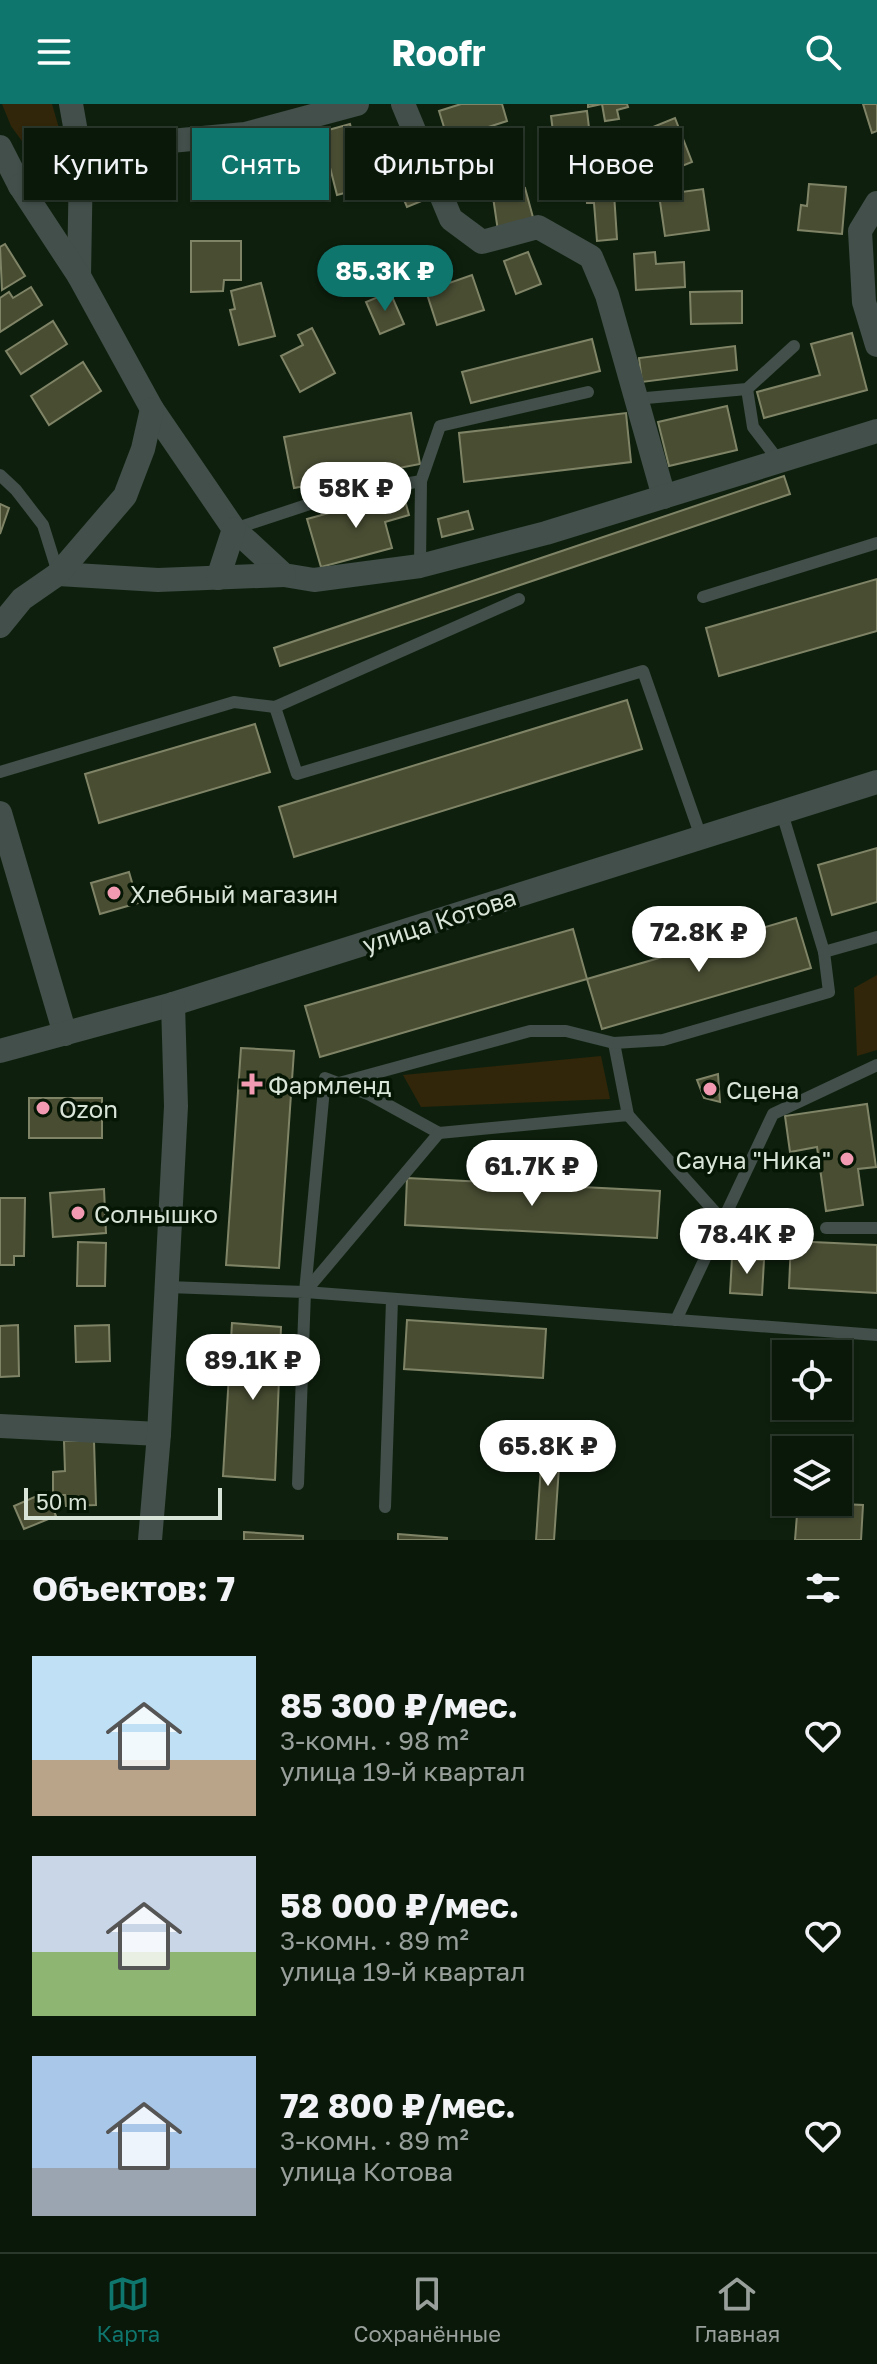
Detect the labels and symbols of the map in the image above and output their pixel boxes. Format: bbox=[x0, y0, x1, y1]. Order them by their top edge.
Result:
pin: 85.3K ₽ bbox=[311, 245, 459, 313]
pin: 58K ₽ bbox=[300, 462, 412, 530]
place label: Хлебный магазин bbox=[130, 879, 338, 908]
street label: улица Котова bbox=[359, 882, 519, 958]
marker: Хлебный магазин bbox=[105, 884, 123, 902]
pin: 72.8K ₽ bbox=[625, 906, 773, 974]
place label: Фармленд bbox=[268, 1070, 391, 1099]
marker: Фармленд bbox=[243, 1075, 261, 1093]
place label: Сцена bbox=[726, 1075, 799, 1104]
marker: Сцена bbox=[701, 1080, 719, 1098]
place label: Ozon bbox=[59, 1094, 118, 1123]
marker: Ozon bbox=[34, 1099, 52, 1117]
pin: 61.7K ₽ bbox=[458, 1140, 606, 1208]
place label: Сауна "Ника" bbox=[675, 1145, 831, 1174]
marker: Сауна "Ника" bbox=[838, 1150, 856, 1168]
place label: Солнышко bbox=[94, 1199, 218, 1228]
marker: Солнышко bbox=[69, 1204, 87, 1222]
pin: 78.4K ₽ bbox=[673, 1208, 821, 1276]
pin: 89.1K ₽ bbox=[179, 1334, 327, 1402]
pin: 65.8K ₽ bbox=[474, 1420, 622, 1488]
scale bar bbox=[24, 1484, 222, 1520]

